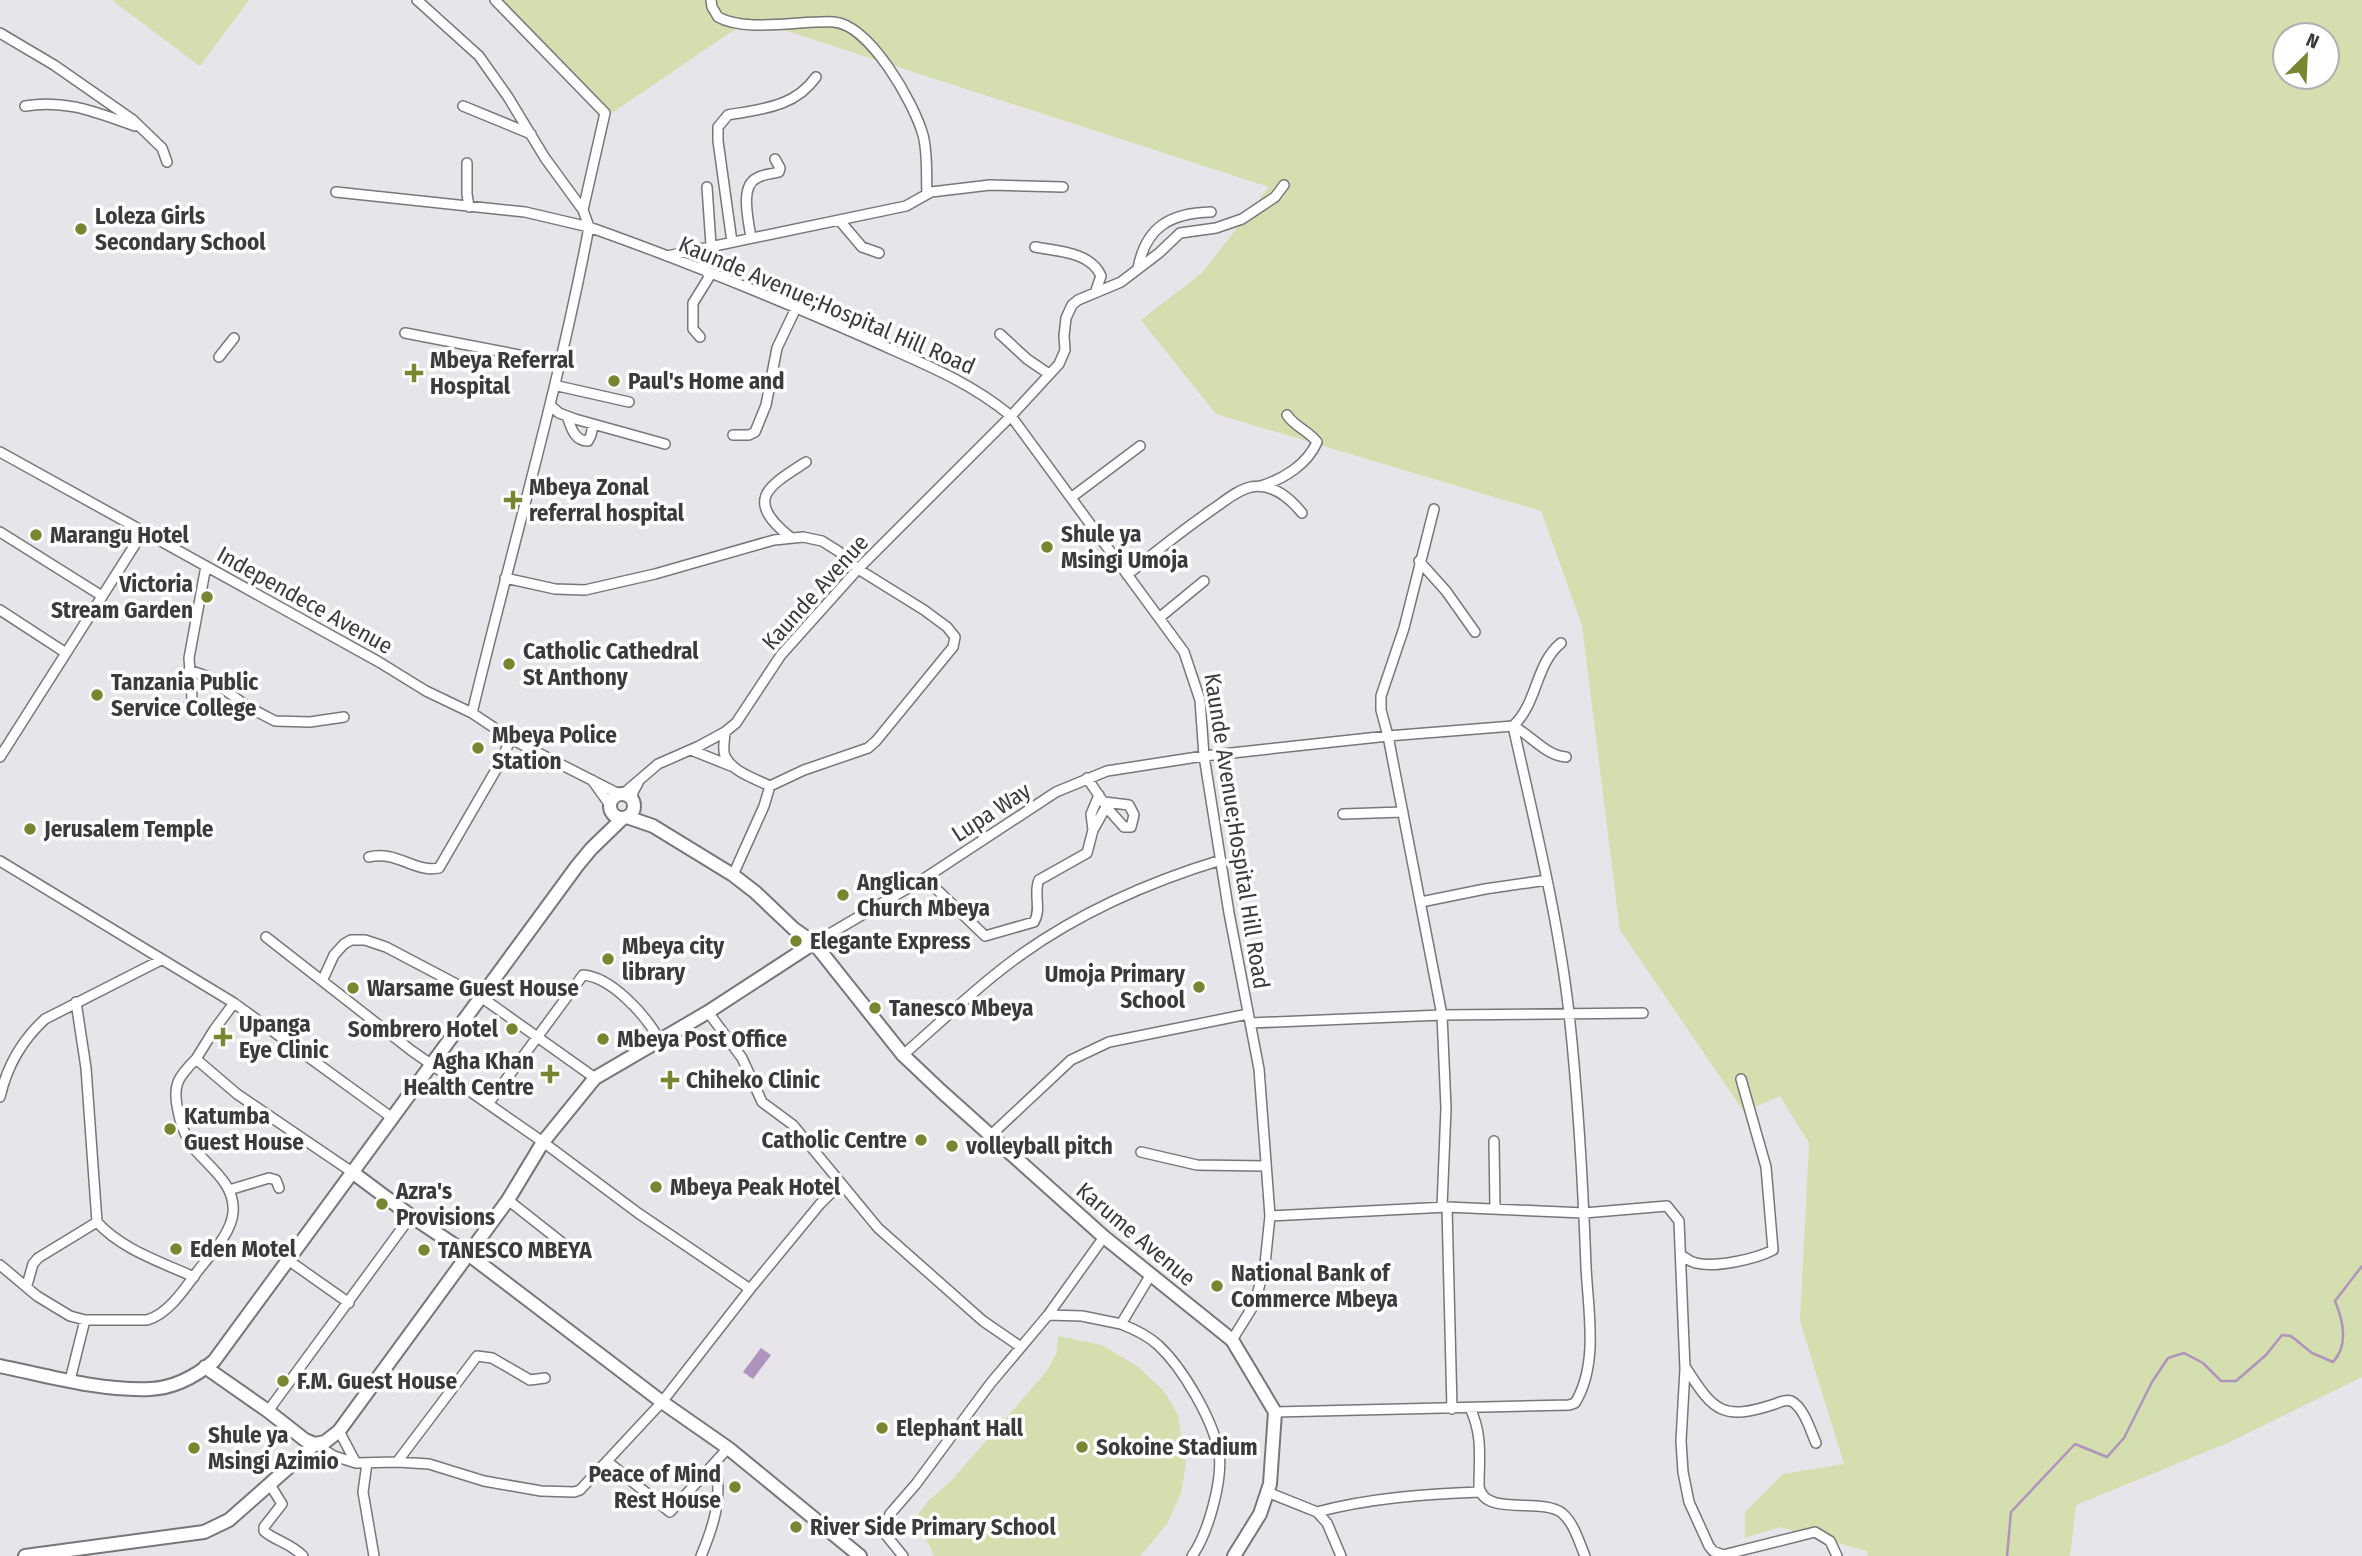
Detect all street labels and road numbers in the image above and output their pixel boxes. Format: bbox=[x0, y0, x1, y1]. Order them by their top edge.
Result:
street label: Kaunde Avenue;Hospital Hill Road bbox=[675, 230, 979, 380]
street label: Kaunde Avenue bbox=[756, 529, 874, 655]
street label: Independece Avenue bbox=[212, 540, 398, 660]
street label: Kaunde Avenue;Hospital Hill Road bbox=[1198, 671, 1276, 991]
street label: Lupa Way bbox=[946, 776, 1036, 848]
street label: Karume Avenue bbox=[1071, 1176, 1201, 1292]

